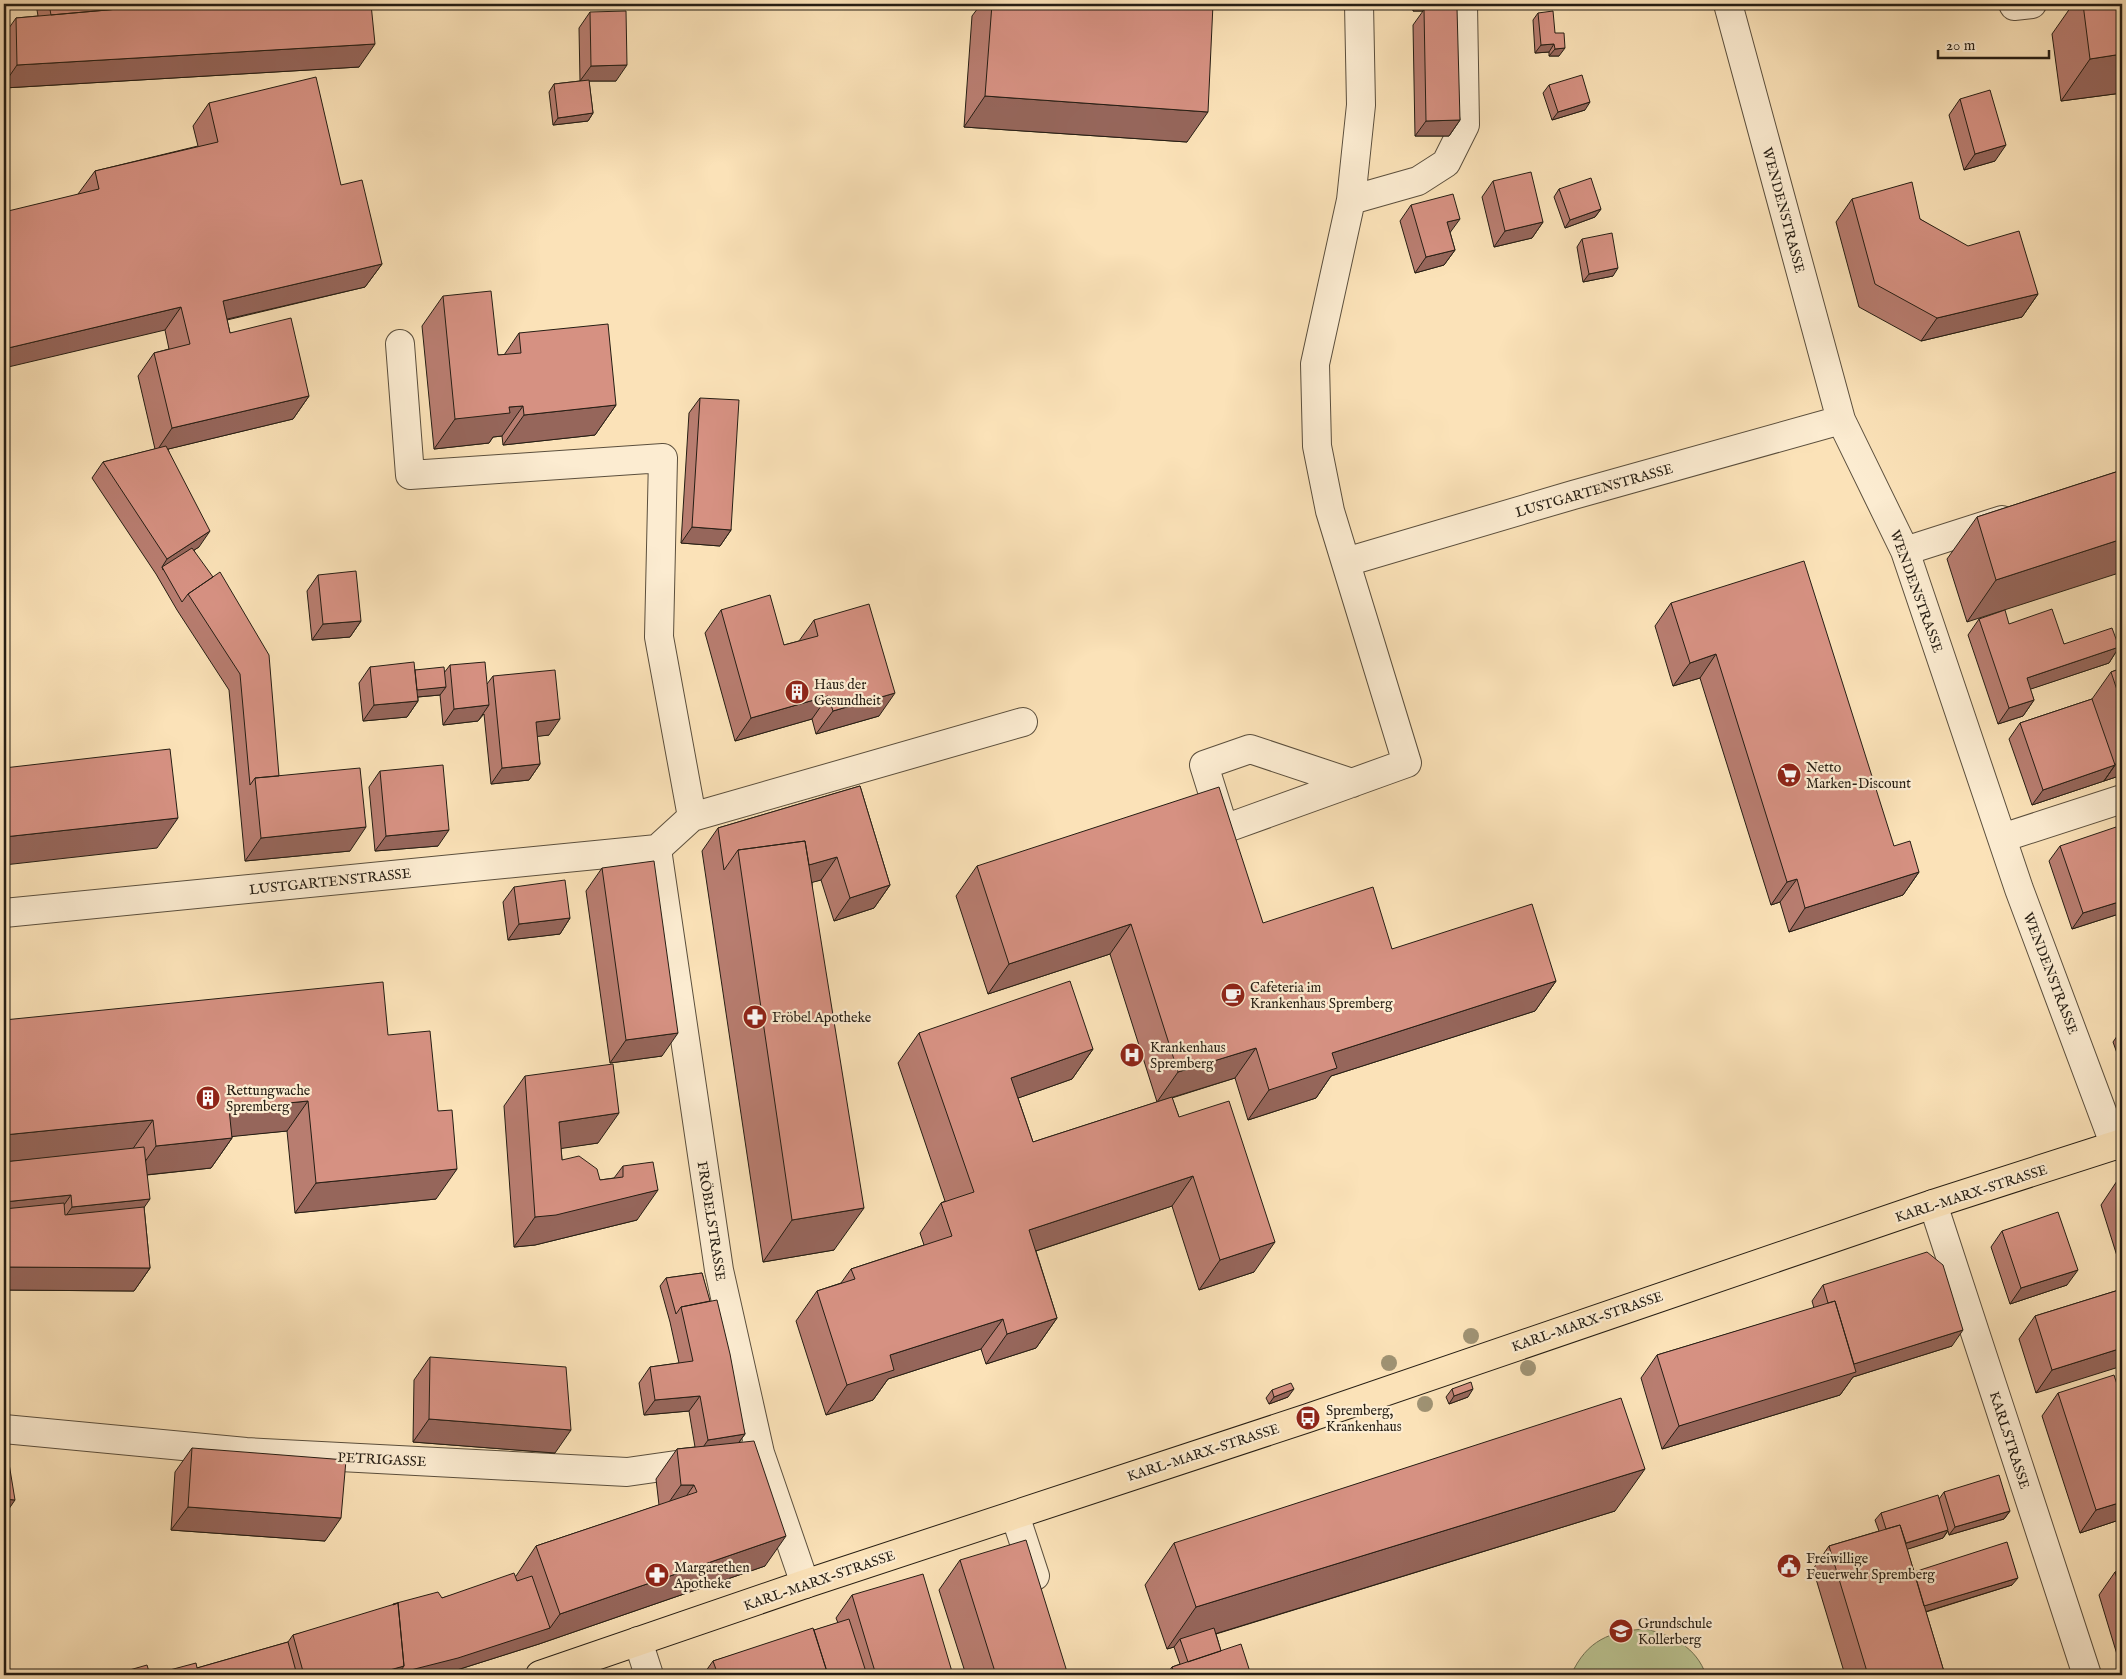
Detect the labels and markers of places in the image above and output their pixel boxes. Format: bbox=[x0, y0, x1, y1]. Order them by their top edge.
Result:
place label: Haus der Gesundheit bbox=[814, 676, 881, 710]
building icon: Haus der Gesundheit bbox=[784, 679, 810, 705]
place label: Netto Marken-Discount bbox=[1806, 759, 1911, 793]
supermarket icon: Netto Marken-Discount bbox=[1776, 762, 1802, 788]
place label: Cafeteria im Krankenhaus Spremberg bbox=[1250, 979, 1393, 1013]
cafe icon: Cafeteria im Krankenhaus Spremberg bbox=[1220, 982, 1246, 1008]
pharmacy icon: Fröbel Apotheke bbox=[742, 1004, 768, 1030]
place label: Fröbel Apotheke bbox=[772, 1009, 872, 1027]
place label: Krankenhaus Spremberg bbox=[1150, 1039, 1226, 1073]
hospital icon: Krankenhaus Spremberg bbox=[1119, 1042, 1145, 1068]
place label: Rettungwache Spremberg bbox=[226, 1082, 311, 1116]
building icon: Rettungwache Spremberg bbox=[195, 1085, 221, 1111]
place label: Spremberg, Krankenhaus bbox=[1326, 1402, 1402, 1436]
bus stop icon: Spremberg, Krankenhaus bbox=[1295, 1405, 1321, 1431]
place label: Freiwillige Feuerwehr Spremberg bbox=[1806, 1550, 1935, 1584]
public building icon: Freiwillige Feuerwehr Spremberg bbox=[1776, 1553, 1802, 1579]
place label: Margarethen Apotheke bbox=[673, 1559, 750, 1593]
pharmacy icon: Margarethen Apotheke bbox=[644, 1562, 670, 1588]
place label: Grundschule Kollerberg bbox=[1638, 1615, 1713, 1649]
school or university icon: Grundschule Kollerberg bbox=[1608, 1618, 1634, 1644]

